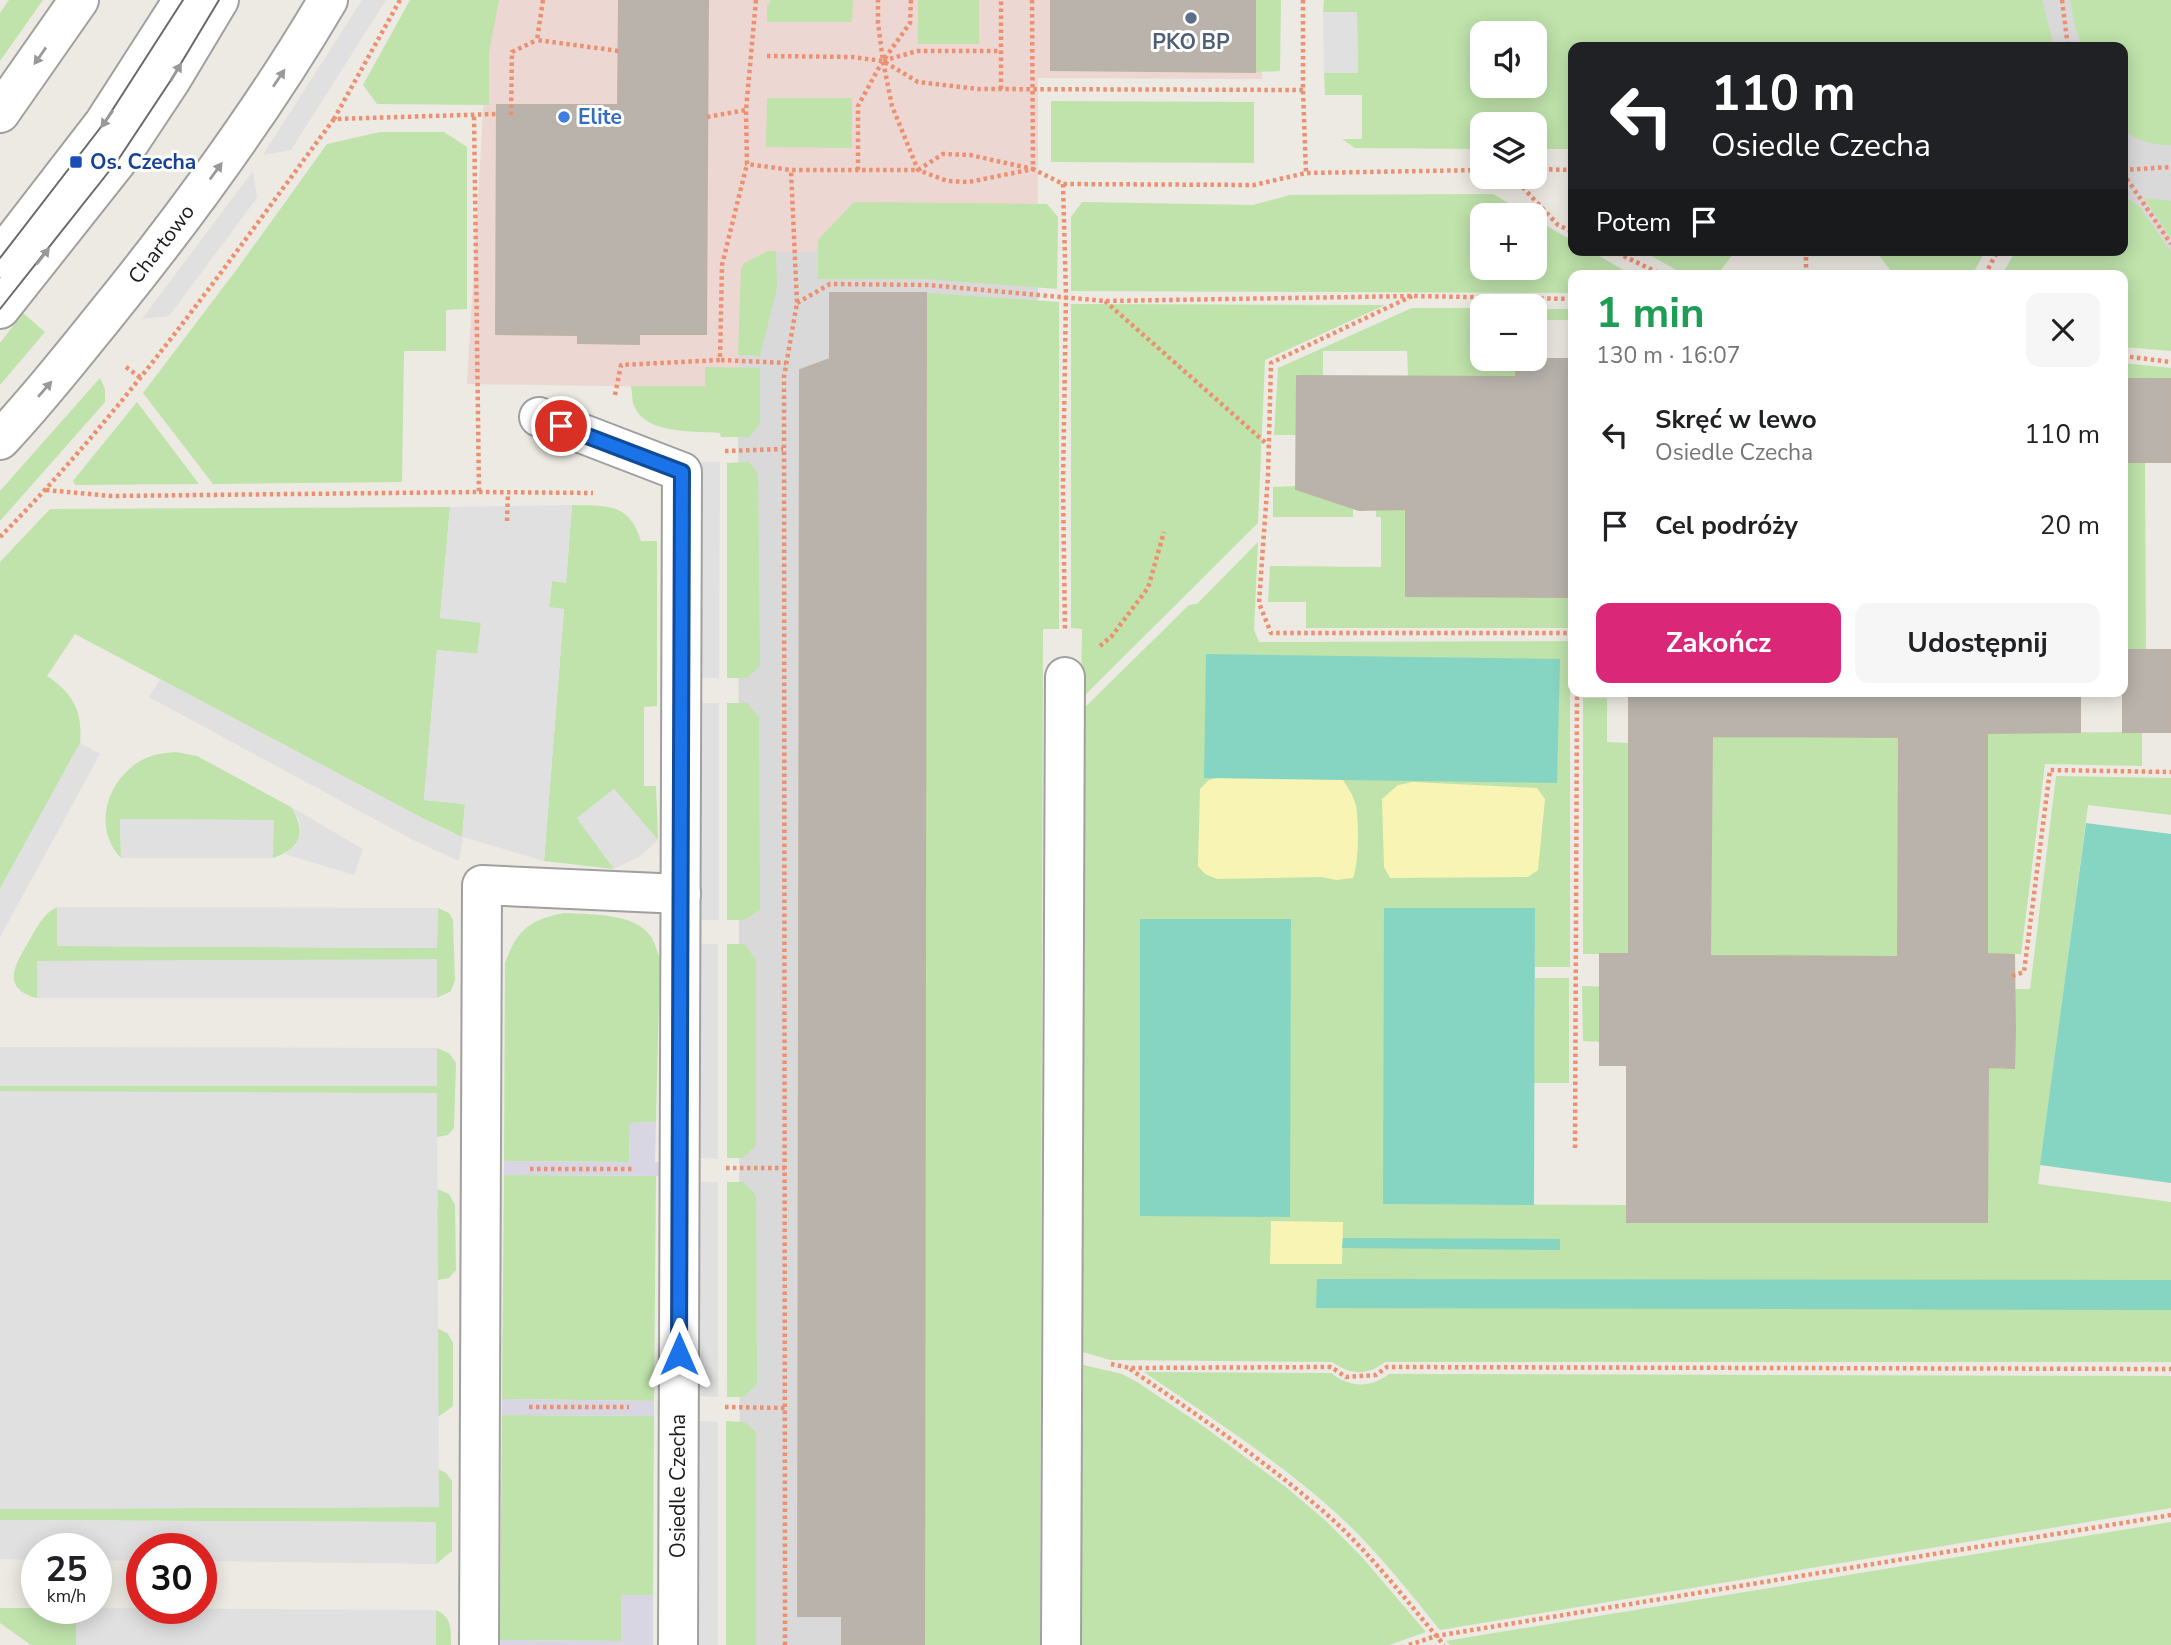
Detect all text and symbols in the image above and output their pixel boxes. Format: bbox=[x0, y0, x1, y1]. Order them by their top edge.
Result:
marker: PKO BP bbox=[1183, 10, 1199, 26]
map controls bbox=[1470, 21, 1547, 371]
button: sound bbox=[1470, 21, 1547, 98]
place label: PKO BP bbox=[1152, 28, 1230, 56]
one-way arrow bbox=[33, 47, 47, 65]
text: 110 m bbox=[1711, 60, 1855, 127]
one-way arrow bbox=[170, 62, 182, 81]
one-way arrow bbox=[272, 69, 286, 87]
icon: left bbox=[1596, 70, 1687, 161]
place label: Elite bbox=[578, 103, 622, 131]
marker: Elite bbox=[556, 109, 572, 125]
one-way arrow bbox=[100, 110, 114, 128]
button: layers bbox=[1470, 112, 1547, 189]
text: Osiedle Czecha bbox=[1711, 124, 1931, 167]
place label: Os. Czecha bbox=[90, 148, 196, 176]
marker: Os. Czecha bbox=[68, 154, 84, 170]
one-way arrow bbox=[208, 162, 222, 180]
street label: Chartowo bbox=[122, 198, 201, 289]
button: + bbox=[1470, 203, 1547, 280]
icon: arrive bbox=[1685, 203, 1723, 241]
text: Potem bbox=[1596, 205, 1671, 240]
one-way arrow bbox=[36, 247, 50, 265]
text: 1 min bbox=[1596, 285, 1705, 342]
button: close bbox=[2026, 293, 2100, 367]
button: − bbox=[1470, 294, 1547, 371]
text: 130 m · 16:07 bbox=[1596, 340, 1741, 371]
one-way arrow bbox=[37, 380, 52, 397]
pin bbox=[531, 396, 591, 456]
text: Skręć w lewo bbox=[1655, 402, 1817, 437]
icon: arrive bbox=[542, 407, 580, 445]
icon: left bbox=[1596, 416, 1634, 454]
text: 110 m bbox=[2024, 417, 2100, 452]
text: Osiedle Czecha bbox=[1655, 437, 1813, 468]
icon: arrive bbox=[1596, 507, 1634, 545]
text: Cel podróży bbox=[1655, 508, 1798, 543]
text: 20 m bbox=[2040, 508, 2100, 543]
button: Zakończ bbox=[1596, 603, 1841, 683]
button: Udostępnij bbox=[1855, 603, 2100, 683]
position arrow bbox=[642, 1317, 716, 1391]
street label: Osiedle Czecha bbox=[664, 1414, 692, 1558]
speed limit sign: 30 bbox=[126, 1533, 217, 1624]
text: 25 bbox=[45, 1546, 88, 1593]
text: km/h bbox=[47, 1584, 86, 1608]

